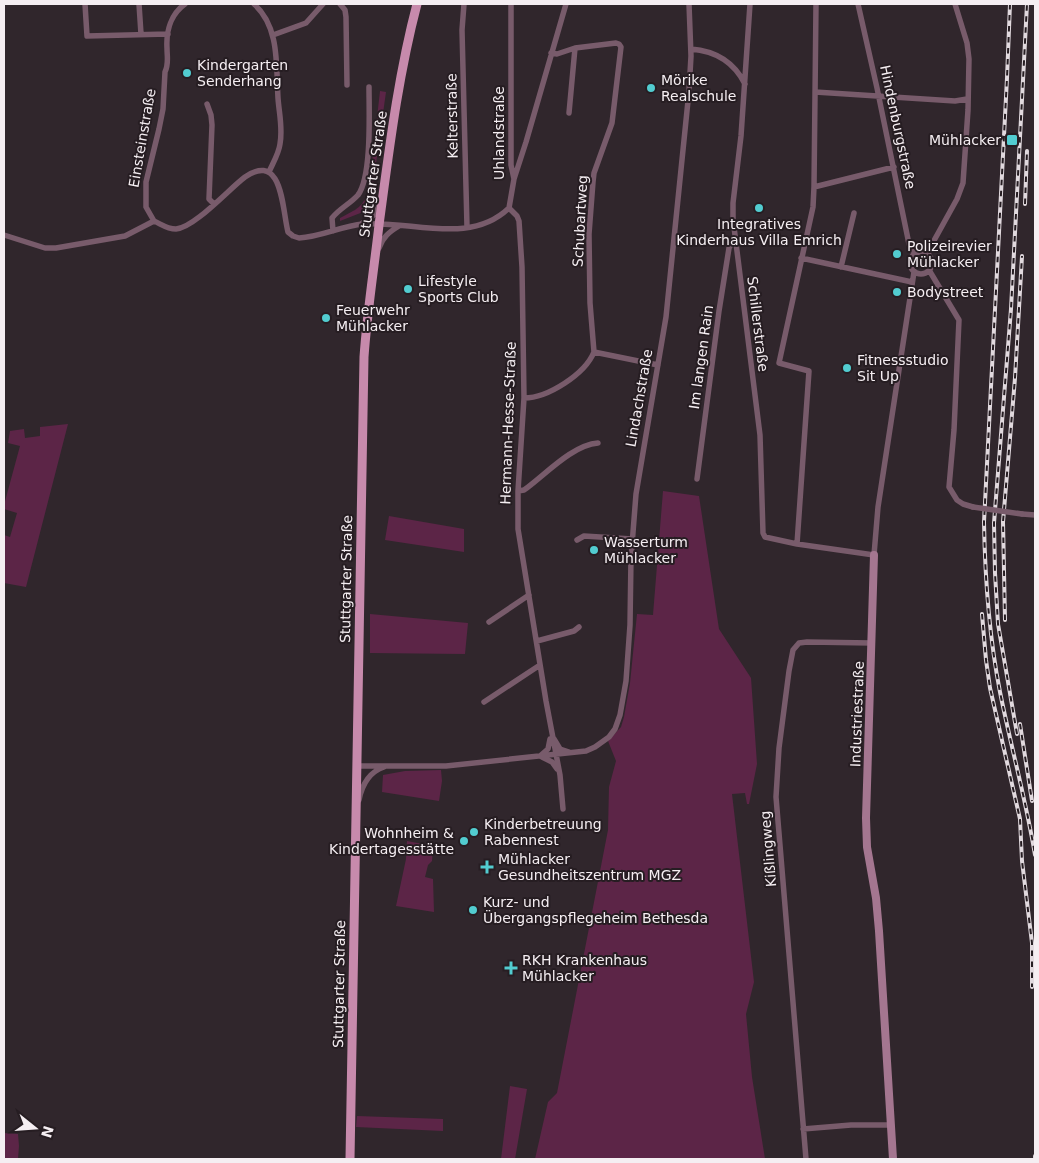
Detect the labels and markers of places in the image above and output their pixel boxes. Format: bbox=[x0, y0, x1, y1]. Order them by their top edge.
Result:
place label: Kindergarten Senderhang bbox=[197, 57, 288, 89]
marker: Kindergarten Senderhang bbox=[181, 67, 193, 79]
place label: Mörike Realschule bbox=[661, 72, 736, 104]
marker: Mörike Realschule bbox=[645, 82, 657, 94]
place label: Mühlacker bbox=[929, 132, 1001, 148]
marker: Mühlacker bbox=[1005, 133, 1019, 147]
marker: Integratives Kinderhaus Villa Emrich bbox=[753, 202, 765, 214]
place label: Integratives Kinderhaus Villa Emrich bbox=[676, 216, 842, 248]
place label: Polizeirevier Mühlacker bbox=[907, 238, 992, 270]
marker: Polizeirevier Mühlacker bbox=[891, 248, 903, 260]
place label: Lifestyle Sports Club bbox=[418, 273, 499, 305]
marker: Lifestyle Sports Club bbox=[402, 283, 414, 295]
place label: Bodystreet bbox=[907, 284, 984, 300]
marker: Bodystreet bbox=[891, 286, 903, 298]
place label: Feuerwehr Mühlacker bbox=[336, 302, 410, 334]
marker: Feuerwehr Mühlacker bbox=[320, 312, 332, 324]
place label: Fitnessstudio Sit Up bbox=[857, 352, 949, 384]
marker: Fitnessstudio Sit Up bbox=[841, 362, 853, 374]
place label: Wasserturm Mühlacker bbox=[604, 534, 688, 566]
marker: Wasserturm Mühlacker bbox=[588, 544, 600, 556]
place label: Kinderbetreuung Rabennest bbox=[484, 816, 602, 848]
place label: Wohnheim & Kindertagesstätte bbox=[329, 825, 454, 857]
marker: Kinderbetreuung Rabennest bbox=[468, 826, 480, 838]
marker: Wohnheim & Kindertagesstätte bbox=[458, 835, 470, 847]
place label: Mühlacker Gesundheitszentrum MGZ bbox=[498, 851, 681, 883]
marker: Mühlacker Gesundheitszentrum MGZ bbox=[480, 860, 494, 874]
place label: Kurz- und Übergangspflegeheim Bethesda bbox=[483, 894, 708, 926]
marker: Kurz- und Übergangspflegeheim Bethesda bbox=[467, 904, 479, 916]
place label: RKH Krankenhaus Mühlacker bbox=[522, 952, 647, 984]
marker: RKH Krankenhaus Mühlacker bbox=[504, 961, 518, 975]

